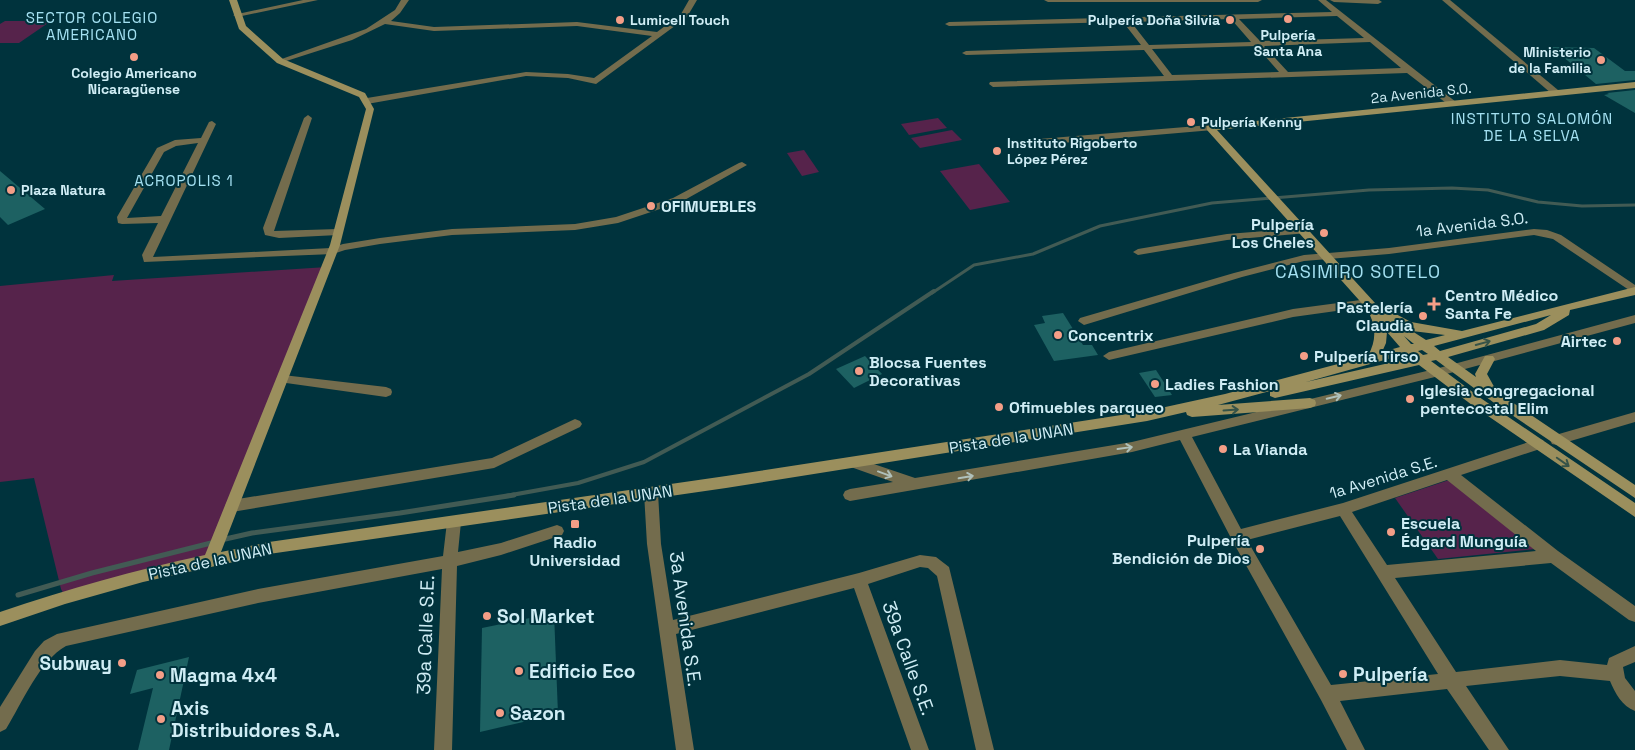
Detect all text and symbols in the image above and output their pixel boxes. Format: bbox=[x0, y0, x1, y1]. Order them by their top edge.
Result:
district label: SECTOR COLEGIO AMERICANO bbox=[26, 8, 158, 44]
place label: Lumicell Touch bbox=[630, 11, 730, 29]
place label: Pulpería Doña Silvia bbox=[1088, 11, 1220, 29]
marker: Pulpería Santa Ana bbox=[1282, 13, 1294, 25]
marker: Lumicell Touch bbox=[614, 14, 626, 26]
marker: Pulpería Doña Silvia bbox=[1224, 14, 1236, 26]
place label: Pulpería Santa Ana bbox=[1254, 26, 1322, 60]
place label: Ministerio de la Familia bbox=[1508, 43, 1591, 77]
marker: Colegio Americano Nicaragüense bbox=[128, 51, 140, 63]
marker: Ministerio de la Familia bbox=[1595, 54, 1607, 66]
place label: Colegio Americano Nicaragüense bbox=[71, 64, 197, 98]
street label: 2a Avenida S.O. bbox=[1370, 79, 1472, 107]
district label: INSTITUTO SALOMÓN DE LA SELVA bbox=[1451, 109, 1613, 145]
place label: Pulpería Kenny bbox=[1201, 113, 1302, 131]
marker: Pulpería Kenny bbox=[1185, 116, 1197, 128]
place label: Instituto Rigoberto López Pérez bbox=[1007, 134, 1137, 168]
marker: Instituto Rigoberto López Pérez bbox=[991, 145, 1003, 157]
district label: ACROPOLIS 1 bbox=[134, 171, 234, 190]
place label: Plaza Natura bbox=[21, 181, 106, 199]
marker: Plaza Natura bbox=[5, 184, 17, 196]
place label: OFIMUEBLES bbox=[661, 196, 756, 217]
marker: OFIMUEBLES bbox=[645, 200, 657, 212]
street label: 1a Avenida S.O. bbox=[1415, 207, 1529, 242]
place label: Pulpería Los Cheles bbox=[1232, 214, 1314, 253]
marker: Pulpería Los Cheles bbox=[1318, 227, 1330, 239]
district label: CASIMIRO SOTELO bbox=[1275, 260, 1441, 283]
place label: Centro Médico Santa Fe bbox=[1445, 285, 1559, 324]
place label: Pastelería Claudia bbox=[1337, 297, 1413, 336]
marker: Centro Médico Santa Fe bbox=[1427, 297, 1441, 311]
marker: Pastelería Claudia bbox=[1417, 310, 1429, 322]
place label: Concentrix bbox=[1068, 325, 1154, 346]
marker: Concentrix bbox=[1052, 329, 1064, 341]
place label: Airtec bbox=[1561, 331, 1607, 352]
marker: Airtec bbox=[1611, 335, 1623, 347]
one-way arrow bbox=[1475, 337, 1491, 347]
place label: Pulpería Tirso bbox=[1314, 346, 1419, 367]
marker: Pulpería Tirso bbox=[1298, 350, 1310, 362]
place label: Blocsa Fuentes Decorativas bbox=[869, 352, 987, 391]
marker: Blocsa Fuentes Decorativas bbox=[853, 365, 865, 377]
place label: Ladies Fashion bbox=[1165, 374, 1279, 395]
marker: Ladies Fashion bbox=[1149, 378, 1161, 390]
place label: Iglesia congregacional pentecostal Elim bbox=[1420, 380, 1594, 419]
one-way arrow bbox=[1326, 392, 1342, 401]
marker: Iglesia congregacional pentecostal Elim bbox=[1404, 393, 1416, 405]
place label: Ofimuebles parqueo bbox=[1009, 397, 1164, 418]
marker: Ofimuebles parqueo bbox=[993, 401, 1005, 413]
one-way arrow bbox=[1223, 405, 1239, 414]
street label: Pista de la UNAN bbox=[947, 418, 1075, 459]
place label: La Vianda bbox=[1233, 439, 1308, 460]
one-way arrow bbox=[1117, 443, 1133, 453]
marker: La Vianda bbox=[1217, 443, 1229, 455]
street label: 1a Avenida S.E. bbox=[1327, 451, 1440, 504]
one-way arrow bbox=[1556, 457, 1570, 467]
one-way arrow bbox=[877, 470, 893, 479]
one-way arrow bbox=[957, 471, 973, 481]
street label: Pista de la UNAN bbox=[546, 480, 674, 519]
place label: Escuela Édgard Munguía bbox=[1401, 513, 1527, 552]
marker: Radio Universidad bbox=[569, 518, 581, 530]
marker: Escuela Édgard Munguía bbox=[1385, 526, 1397, 538]
place label: Pulpería Bendición de Dios bbox=[1112, 530, 1250, 569]
place label: Radio Universidad bbox=[530, 532, 620, 571]
street label: Pista de la UNAN bbox=[147, 538, 274, 585]
marker: Pulpería Bendición de Dios bbox=[1254, 543, 1266, 555]
street label: 3a Avenida S.E. bbox=[664, 550, 707, 688]
street label: 39a Calle S.E. bbox=[411, 575, 440, 695]
street label: 39a Calle S.E. bbox=[876, 598, 941, 719]
place label: Sol Market bbox=[497, 604, 595, 629]
marker: Sol Market bbox=[481, 610, 493, 622]
place label: Subway bbox=[39, 651, 112, 676]
marker: Subway bbox=[116, 657, 128, 669]
place label: Edificio Eco bbox=[529, 659, 635, 684]
place label: Pulpería bbox=[1353, 662, 1428, 687]
place label: Magma 4x4 bbox=[170, 663, 277, 688]
marker: Edificio Eco bbox=[513, 665, 525, 677]
marker: Pulpería bbox=[1337, 668, 1349, 680]
marker: Magma 4x4 bbox=[154, 669, 166, 681]
place label: Axis Distribuidores S.A. bbox=[171, 696, 340, 743]
place label: Sazon bbox=[510, 701, 566, 726]
marker: Sazon bbox=[494, 707, 506, 719]
marker: Axis Distribuidores S.A. bbox=[155, 713, 167, 725]

